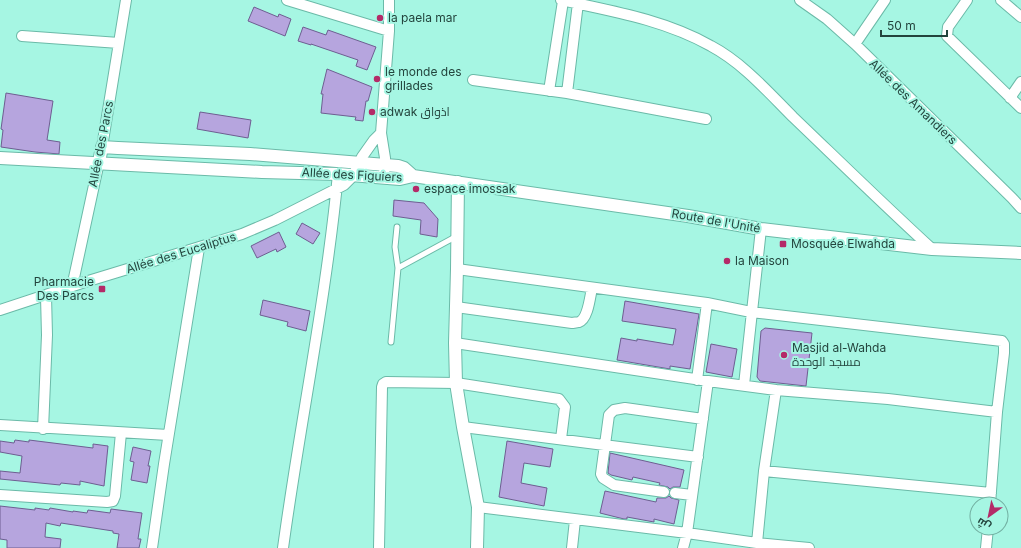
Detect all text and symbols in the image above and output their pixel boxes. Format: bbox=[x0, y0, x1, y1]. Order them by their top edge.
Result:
place label: la paela mar bbox=[388, 10, 457, 25]
scale bar bbox=[881, 12, 947, 38]
marker: la paela mar bbox=[375, 13, 385, 23]
text: 50 m bbox=[887, 18, 916, 33]
street label: Allée des Amandiers bbox=[866, 56, 960, 147]
place label: le monde des grillades bbox=[385, 64, 461, 93]
marker: le monde des grillades bbox=[372, 74, 382, 84]
street label: Allée des Parcs bbox=[85, 100, 116, 188]
place label: adwak اذواق bbox=[380, 104, 450, 119]
marker: adwak اذواق bbox=[367, 107, 377, 117]
street label: Allée des Figuiers bbox=[301, 164, 403, 185]
place label: espace imossak bbox=[424, 181, 516, 196]
marker: espace imossak bbox=[411, 184, 421, 194]
street label: Route de l'Unité bbox=[670, 205, 762, 236]
street label: Allée des Eucaliptus bbox=[124, 229, 238, 276]
place label: Mosquée Elwahda bbox=[791, 236, 895, 251]
marker: Mosquée Elwahda bbox=[778, 239, 788, 249]
place label: la Maison bbox=[735, 253, 789, 268]
marker: la Maison bbox=[722, 256, 732, 266]
place label: Pharmacie Des Parcs bbox=[34, 274, 94, 303]
marker: Pharmacie Des Parcs bbox=[97, 284, 107, 294]
place label: Masjid al-Wahda مسجد الوحدة bbox=[792, 340, 886, 369]
marker: Masjid al-Wahda مسجد الوحدة bbox=[779, 350, 789, 360]
north arrow bbox=[969, 496, 1009, 536]
text: ش bbox=[974, 515, 993, 534]

